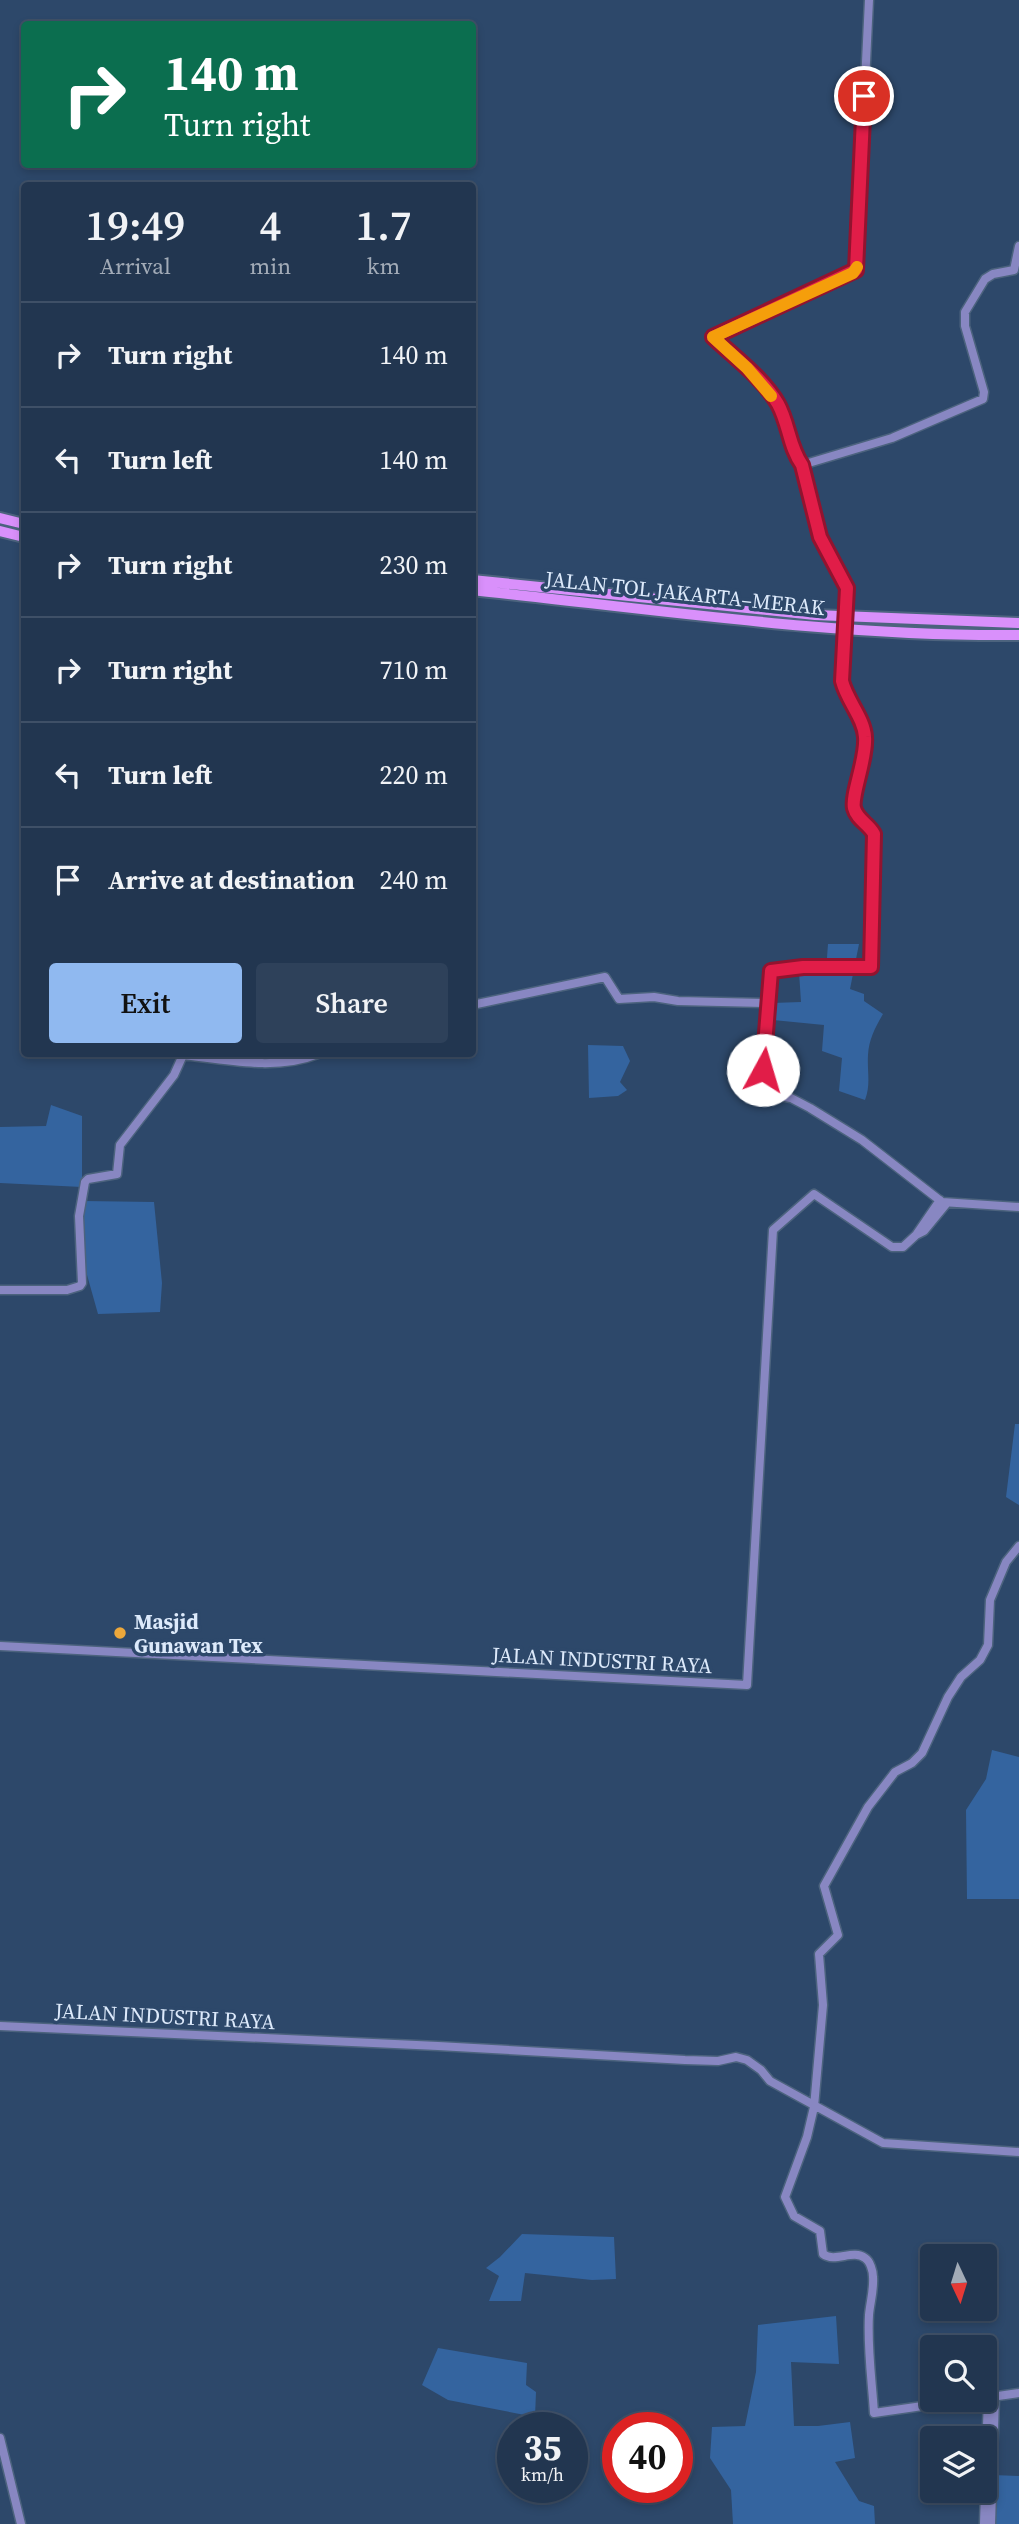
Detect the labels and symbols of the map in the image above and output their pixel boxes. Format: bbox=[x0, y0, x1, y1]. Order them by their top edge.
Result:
pin bbox=[834, 66, 894, 126]
street label: JALAN TOL JAKARTA–MERAK bbox=[543, 564, 826, 622]
position arrow bbox=[726, 1033, 800, 1107]
place label: Masjid Gunawan Tex bbox=[134, 1607, 263, 1660]
marker: Masjid Gunawan Tex bbox=[112, 1625, 128, 1641]
street label: JALAN INDUSTRI RAYA bbox=[490, 1640, 713, 1680]
street label: JALAN INDUSTRI RAYA bbox=[53, 1996, 276, 2036]
north arrow bbox=[920, 2244, 998, 2320]
speed limit sign: 40 bbox=[602, 2412, 693, 2503]

